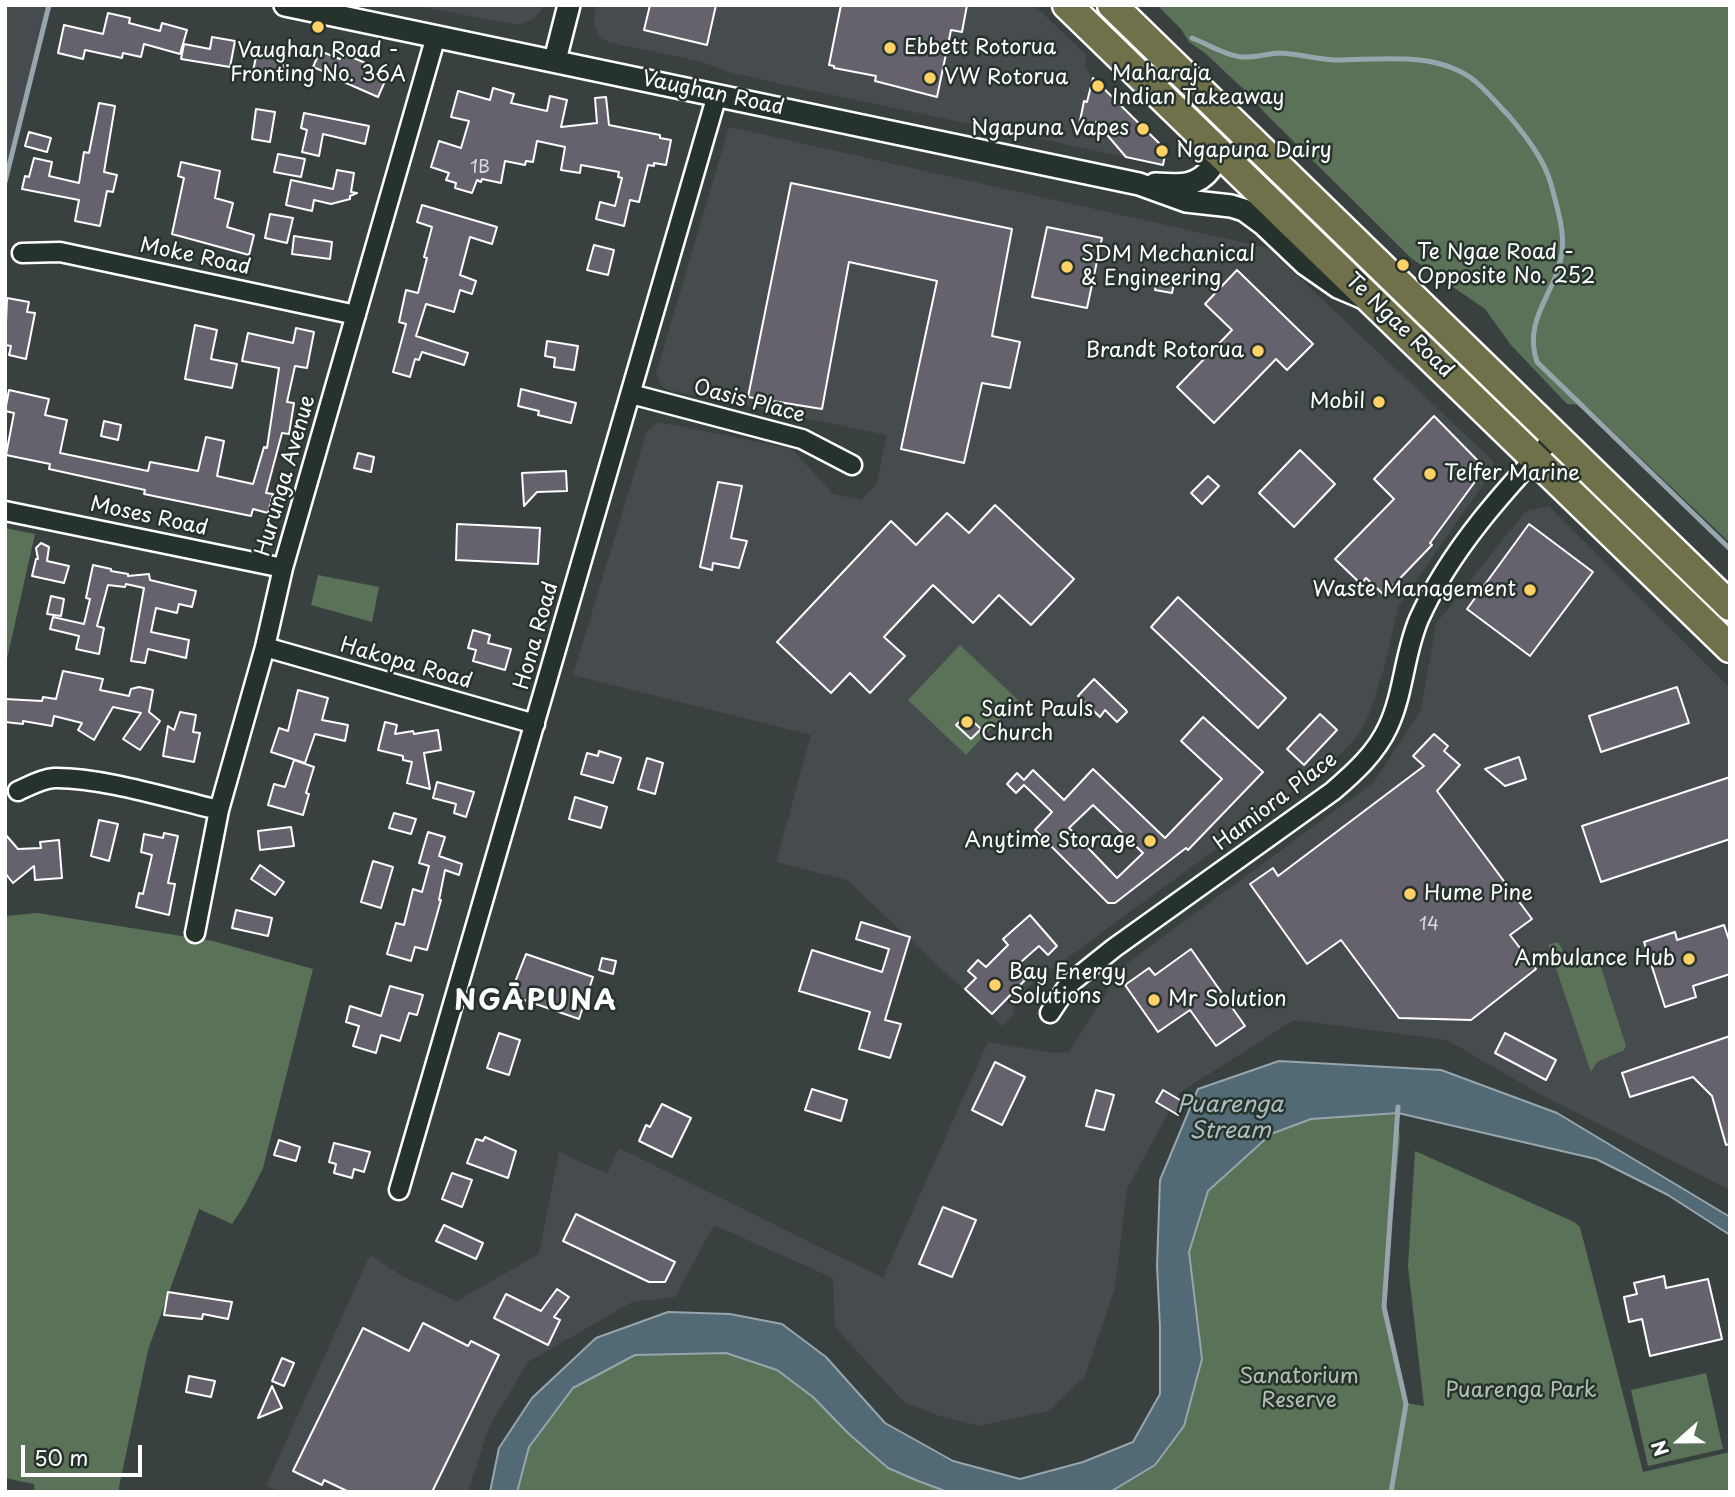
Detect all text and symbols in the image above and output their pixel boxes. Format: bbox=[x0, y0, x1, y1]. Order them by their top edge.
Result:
marker: Vaughan Road - Fronting No. 36A bbox=[310, 19, 326, 35]
place label: Ebbett Rotorua bbox=[904, 35, 1056, 61]
place label: Vaughan Road - Fronting No. 36A bbox=[230, 38, 406, 88]
marker: Ebbett Rotorua bbox=[882, 40, 898, 56]
place label: Maharaja Indian Takeaway bbox=[1112, 61, 1284, 111]
place label: VW Rotorua bbox=[944, 65, 1068, 91]
street label: Vaughan Road bbox=[640, 67, 786, 121]
marker: VW Rotorua bbox=[922, 70, 938, 86]
marker: Maharaja Indian Takeaway bbox=[1090, 78, 1106, 94]
place label: Ngapuna Vapes bbox=[971, 116, 1129, 142]
marker: Ngapuna Vapes bbox=[1135, 121, 1151, 137]
place label: Ngapuna Dairy bbox=[1176, 138, 1332, 164]
marker: Ngapuna Dairy bbox=[1154, 143, 1170, 159]
house number: 1B bbox=[470, 157, 490, 179]
street label: Moke Road bbox=[137, 233, 253, 281]
place label: Te Ngae Road - Opposite No. 252 bbox=[1417, 240, 1595, 290]
place label: SDM Mechanical & Engineering bbox=[1081, 242, 1255, 292]
marker: Te Ngae Road - Opposite No. 252 bbox=[1395, 257, 1411, 273]
marker: SDM Mechanical & Engineering bbox=[1059, 259, 1075, 275]
street label: Te Ngae Road bbox=[1340, 268, 1458, 384]
place label: Brandt Rotorua bbox=[1085, 338, 1244, 364]
marker: Brandt Rotorua bbox=[1250, 343, 1266, 359]
street label: Oasis Place bbox=[690, 375, 808, 429]
place label: Mobil bbox=[1310, 389, 1365, 415]
street label: Hurunga Avenue bbox=[251, 392, 321, 560]
marker: Mobil bbox=[1371, 394, 1387, 410]
place label: Telfer Marine bbox=[1444, 461, 1580, 487]
marker: Telfer Marine bbox=[1422, 466, 1438, 482]
street label: Moses Road bbox=[88, 492, 210, 542]
place label: Waste Management bbox=[1313, 577, 1516, 603]
street label: Hona Road bbox=[510, 579, 564, 693]
marker: Waste Management bbox=[1522, 582, 1538, 598]
street label: Hakopa Road bbox=[337, 633, 475, 695]
place label: Saint Pauls Church bbox=[981, 697, 1093, 747]
marker: Saint Pauls Church bbox=[959, 714, 975, 730]
street label: Hamiora Place bbox=[1209, 747, 1343, 857]
place label: Anytime Storage bbox=[965, 828, 1136, 854]
marker: Anytime Storage bbox=[1142, 833, 1158, 849]
place label: Hume Pine bbox=[1424, 881, 1533, 907]
marker: Hume Pine bbox=[1402, 886, 1418, 902]
house number: 14 bbox=[1419, 914, 1439, 936]
place label: Ambulance Hub bbox=[1514, 946, 1675, 972]
marker: Ambulance Hub bbox=[1681, 951, 1697, 967]
place label: Bay Energy Solutions bbox=[1009, 960, 1126, 1010]
marker: Bay Energy Solutions bbox=[987, 977, 1003, 993]
district label: NGĀPUNA bbox=[455, 985, 617, 1019]
place label: Mr Solution bbox=[1168, 987, 1287, 1013]
marker: Mr Solution bbox=[1146, 992, 1162, 1008]
water label: Puarenga Stream bbox=[1177, 1092, 1283, 1146]
park label: Sanatorium Reserve bbox=[1239, 1364, 1359, 1414]
park label: Puarenga Park bbox=[1445, 1378, 1597, 1404]
north arrow bbox=[1644, 1406, 1714, 1476]
scale bar bbox=[24, 1430, 145, 1474]
text: N bbox=[1644, 1436, 1675, 1461]
text: 50 m bbox=[34, 1441, 88, 1473]

